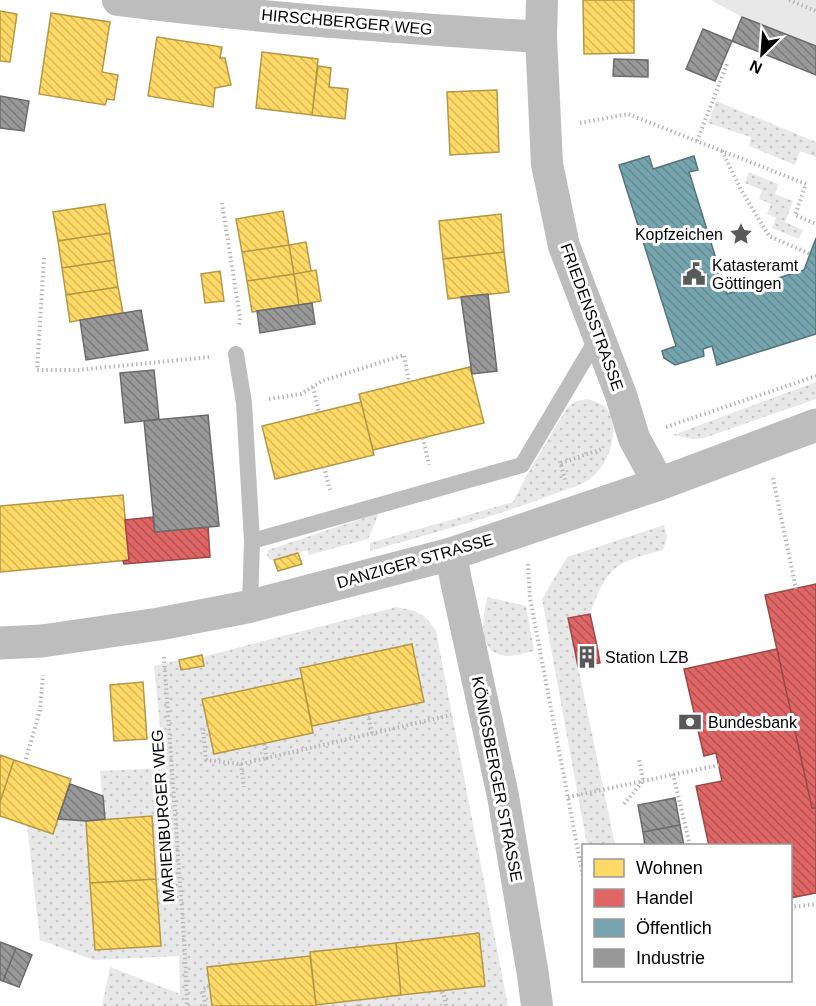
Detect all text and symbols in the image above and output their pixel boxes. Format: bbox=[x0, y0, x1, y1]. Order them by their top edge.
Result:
street label: HIRSCHBERGER WEG bbox=[261, 6, 433, 38]
north arrow bbox=[732, 24, 792, 84]
text: N bbox=[747, 57, 765, 77]
place icon: Kopfzeichen bbox=[728, 221, 754, 247]
place label: Kopfzeichen bbox=[635, 226, 723, 243]
street label: FRIEDENSSTRASSE bbox=[557, 241, 627, 393]
place label: Katasteramt Göttingen bbox=[712, 257, 799, 292]
public building icon: Katasteramt Göttingen bbox=[681, 261, 707, 287]
street label: DANZIGER STRASSE bbox=[335, 531, 495, 591]
building icon: Station LZB bbox=[574, 644, 600, 670]
place label: Station LZB bbox=[605, 649, 689, 666]
street label: KÖNIGSBERGER STRASSE bbox=[469, 675, 525, 883]
bank icon: Bundesbank bbox=[677, 709, 703, 735]
place label: Bundesbank bbox=[708, 714, 798, 731]
street label: MARIENBURGER WEG bbox=[148, 729, 178, 903]
legend bbox=[582, 844, 792, 982]
text: Wohnen bbox=[636, 858, 703, 878]
text: Handel bbox=[636, 888, 693, 908]
text: Öffentlich bbox=[636, 918, 712, 938]
text: Industrie bbox=[636, 948, 705, 968]

